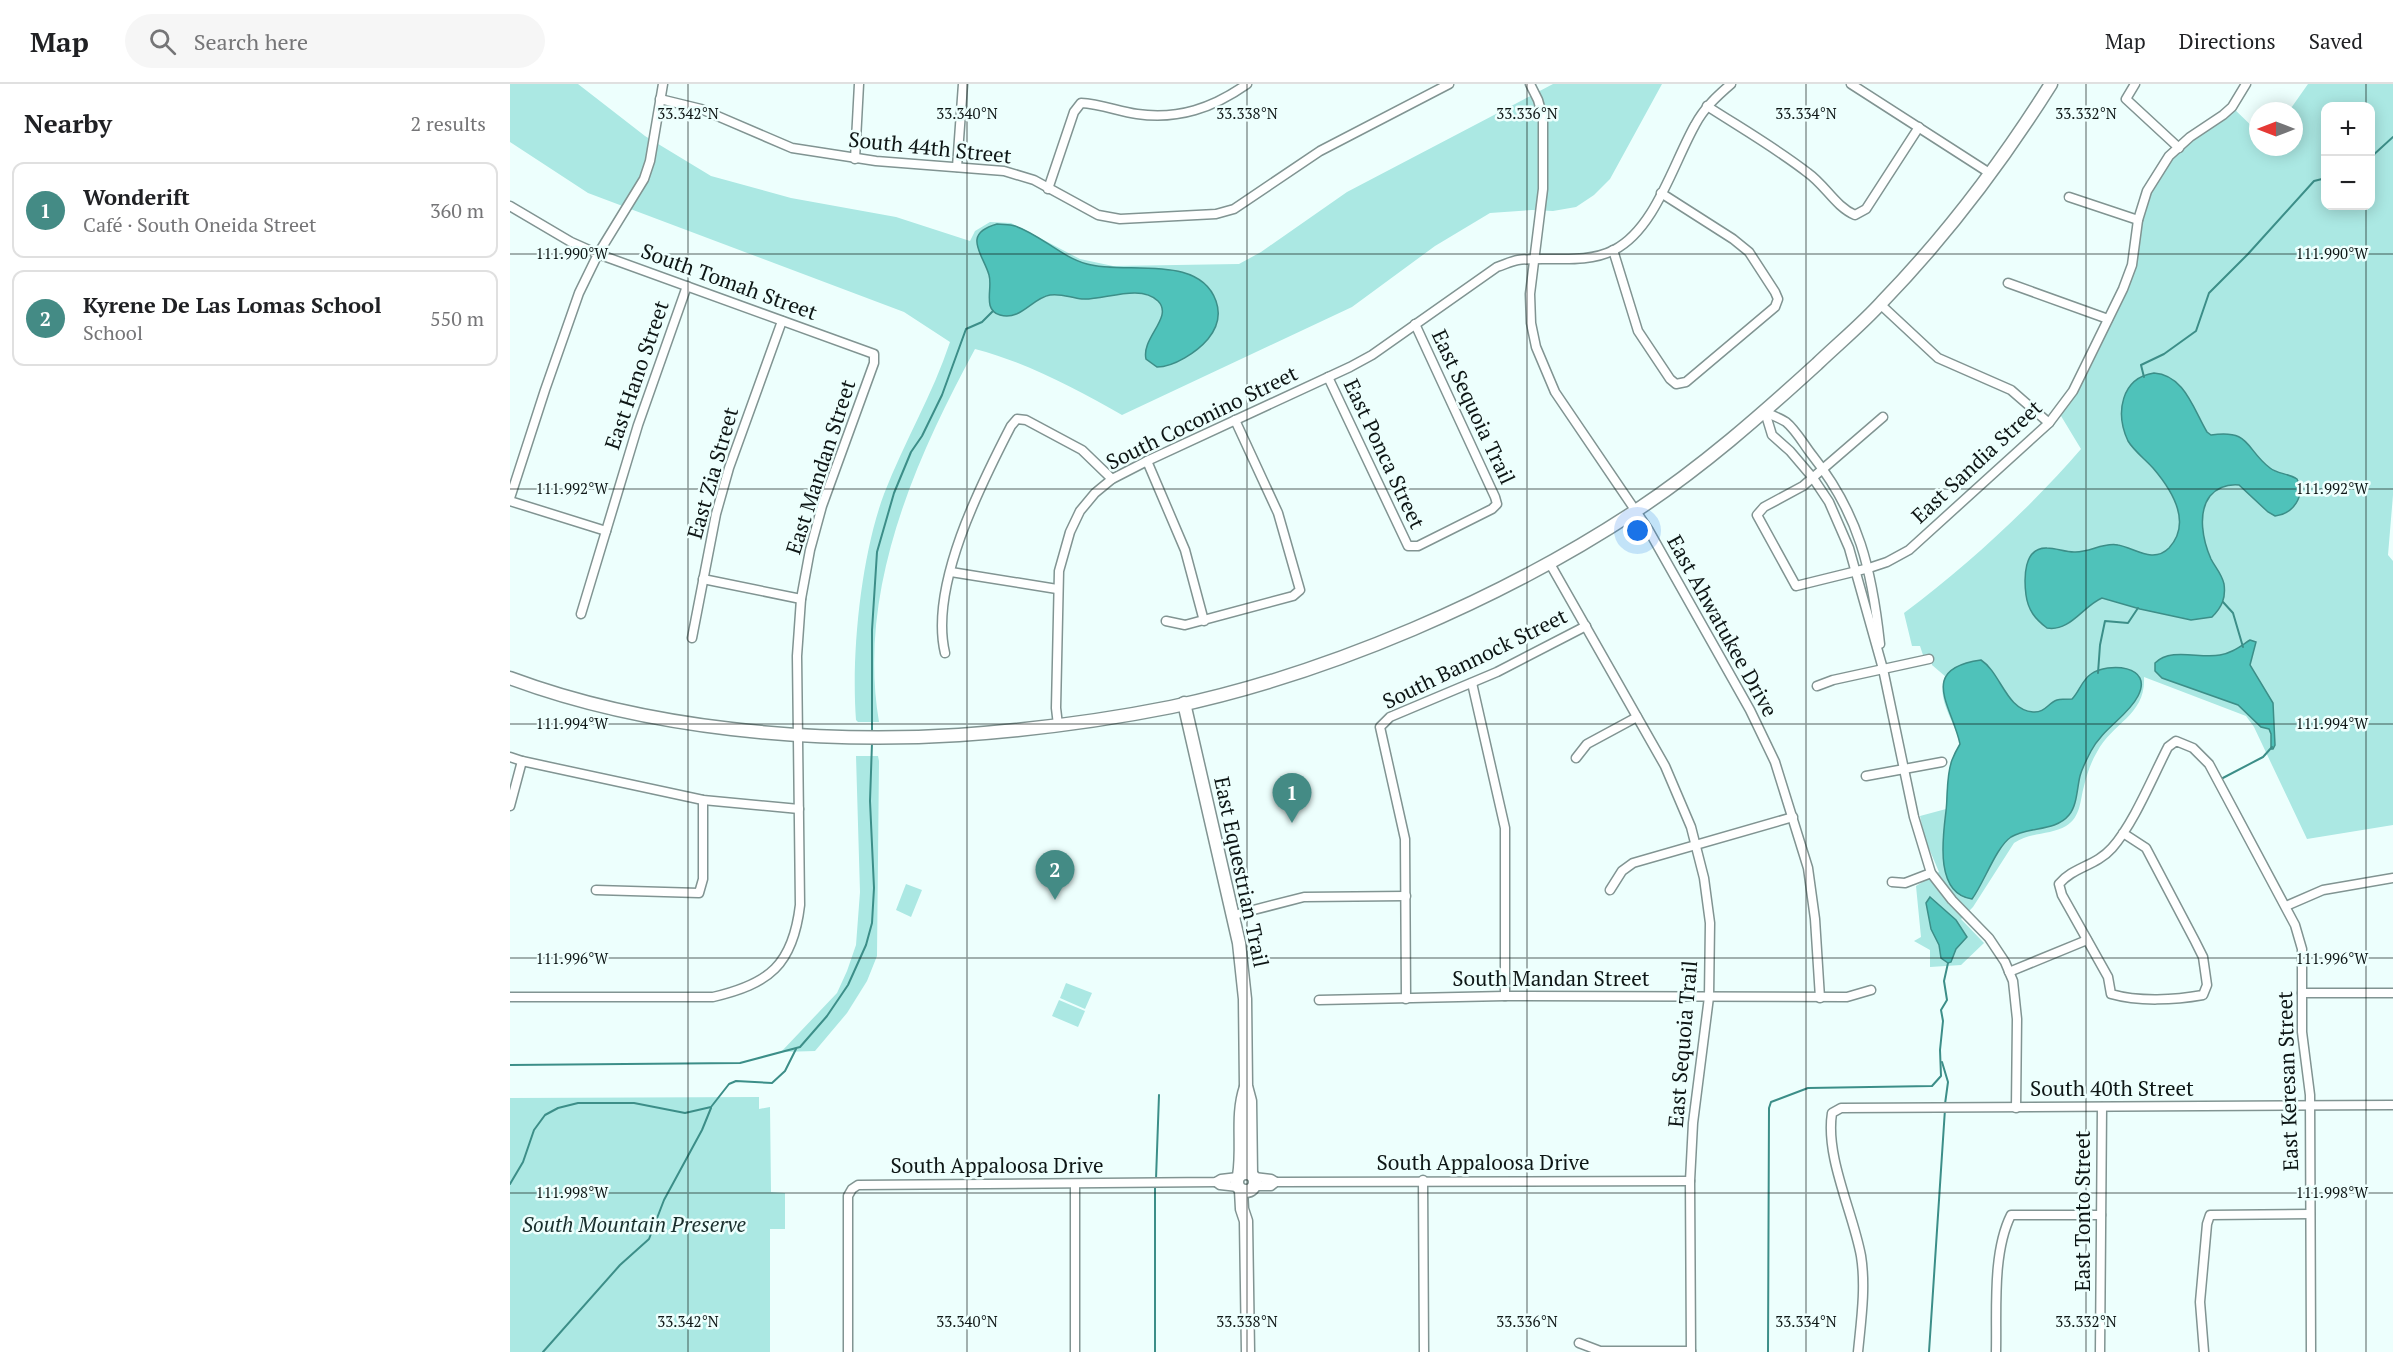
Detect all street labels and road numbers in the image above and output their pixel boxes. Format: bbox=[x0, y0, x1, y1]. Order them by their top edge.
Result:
street label: South 44th Street bbox=[847, 125, 1013, 170]
street label: South Tomah Street bbox=[637, 236, 822, 326]
street label: East Hano Street bbox=[597, 296, 675, 453]
street label: East Sequoia Trail bbox=[1426, 325, 1522, 488]
street label: South Coconino Street bbox=[1101, 358, 1302, 476]
street label: East Ponca Street bbox=[1338, 374, 1432, 533]
street label: East Mandan Street bbox=[779, 376, 862, 558]
street label: East Sandia Street bbox=[1905, 393, 2048, 529]
street label: East Zia Street bbox=[680, 403, 744, 542]
street label: East Ahwatukee Drive bbox=[1661, 530, 1785, 721]
street label: South Bannock Street bbox=[1378, 601, 1572, 715]
street label: East Equestrian Trail bbox=[1208, 774, 1276, 970]
street label: East Sequoia Trail bbox=[1661, 959, 1703, 1129]
street label: South Mandan Street bbox=[1452, 964, 1650, 992]
street label: East Keresan Street bbox=[2270, 990, 2304, 1171]
street label: South 40th Street bbox=[2030, 1074, 2194, 1102]
street label: East Tonto Street bbox=[2068, 1130, 2096, 1292]
street label: South Appaloosa Drive bbox=[1377, 1148, 1589, 1176]
street label: South Appaloosa Drive bbox=[891, 1151, 1103, 1179]

